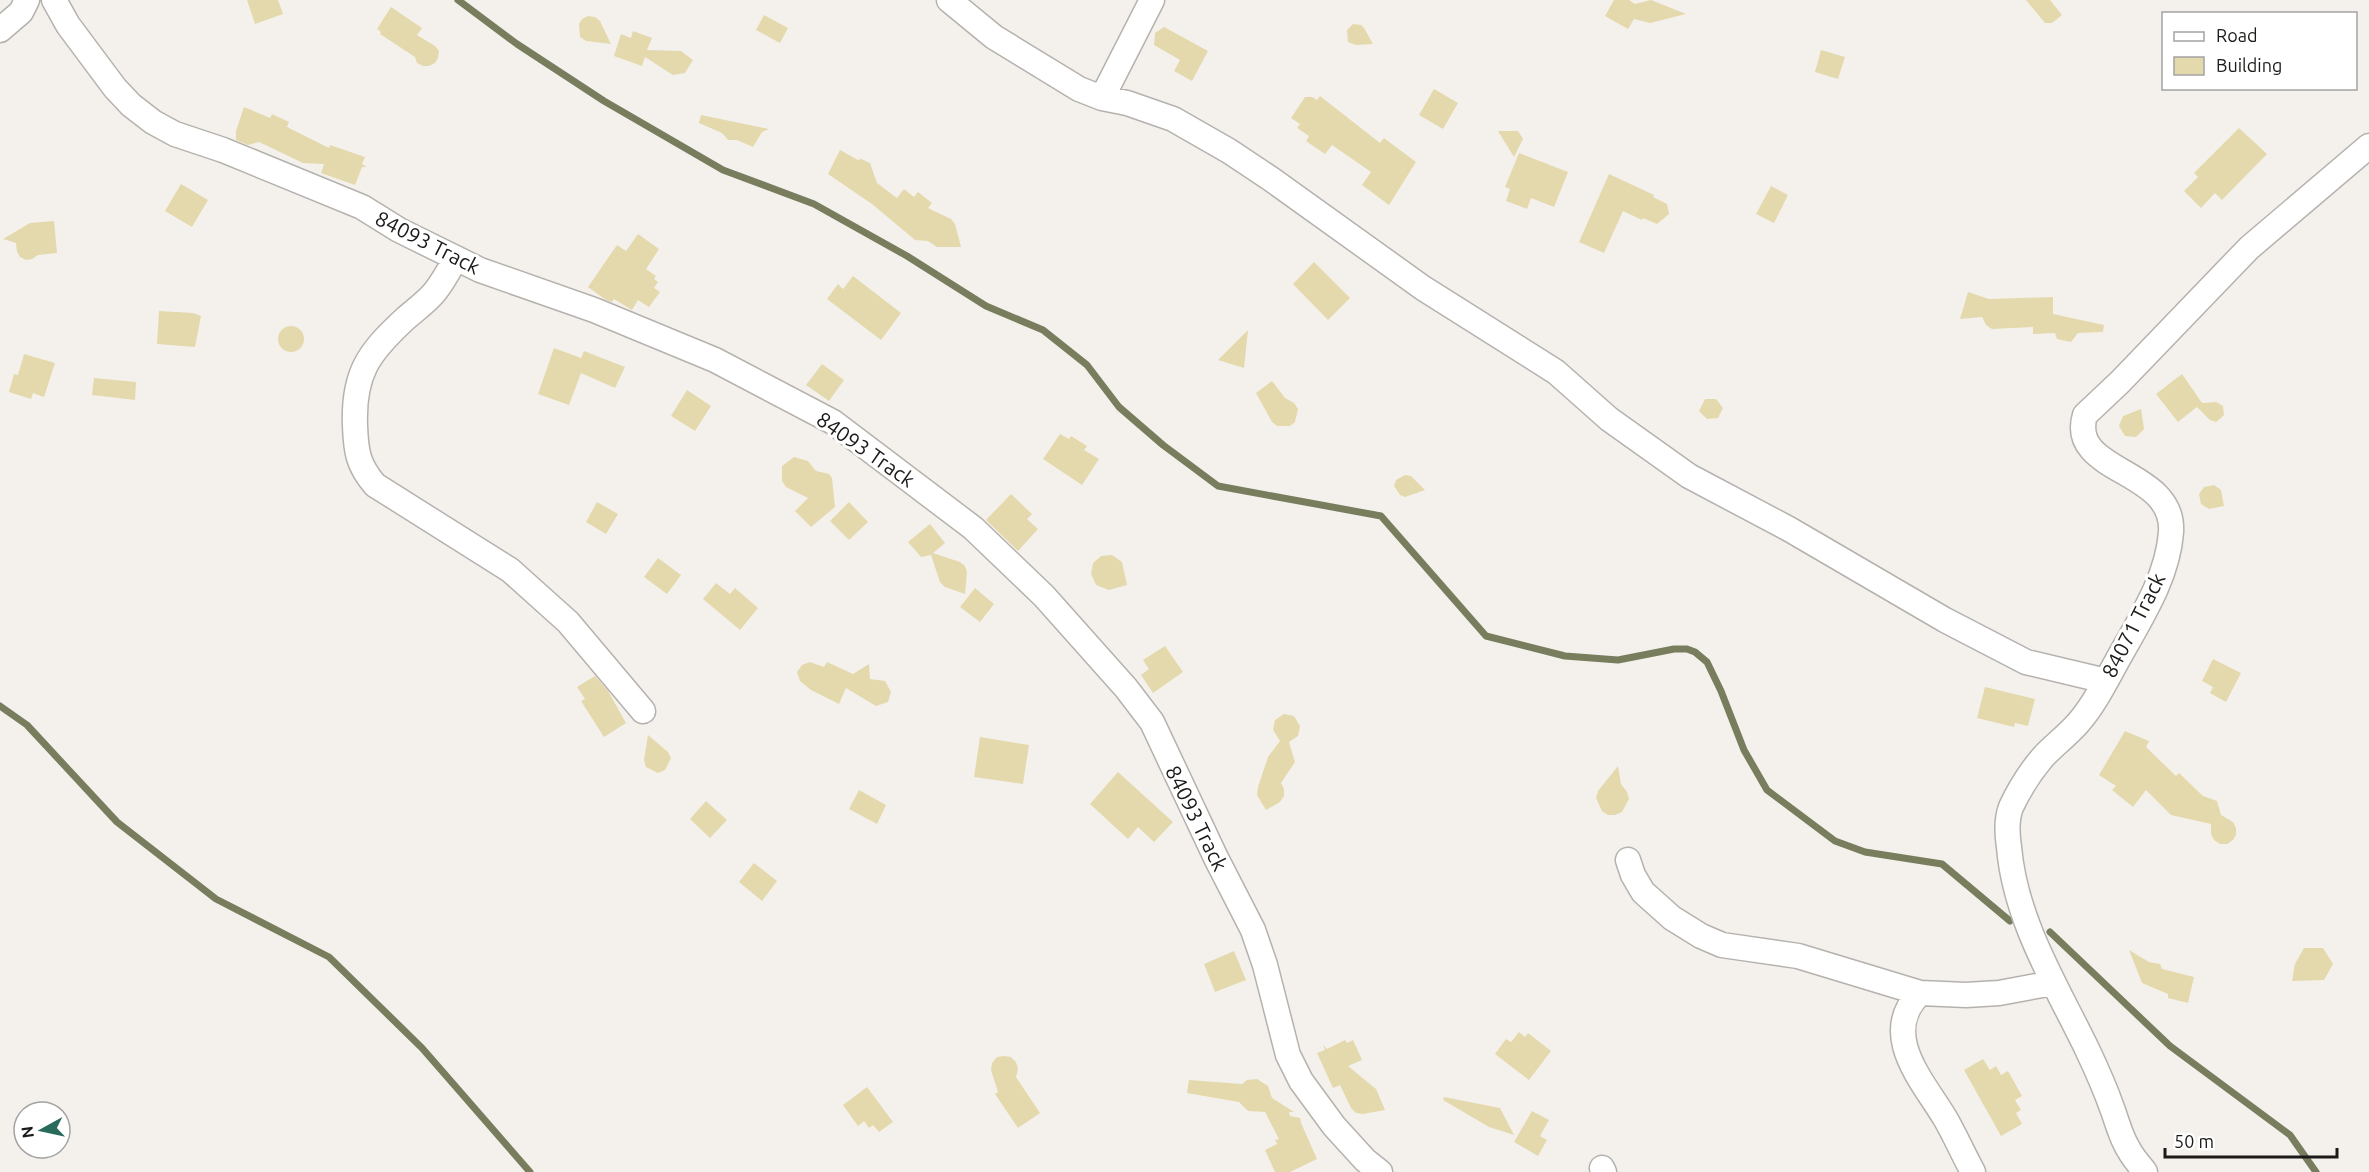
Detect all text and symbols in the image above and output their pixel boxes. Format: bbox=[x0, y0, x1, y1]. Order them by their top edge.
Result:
legend bbox=[2162, 12, 2357, 90]
text: Road bbox=[2216, 25, 2258, 45]
text: Building bbox=[2216, 55, 2282, 75]
street label: 84093 Track bbox=[372, 205, 485, 279]
street label: 84093 Track bbox=[812, 406, 920, 492]
street label: 84071 Track bbox=[2096, 568, 2170, 681]
street label: 84093 Track bbox=[1161, 761, 1233, 875]
north arrow bbox=[12, 1100, 72, 1160]
scale bar bbox=[2165, 1121, 2338, 1159]
text: N bbox=[17, 1125, 37, 1139]
text: 50 m bbox=[2174, 1131, 2214, 1151]

